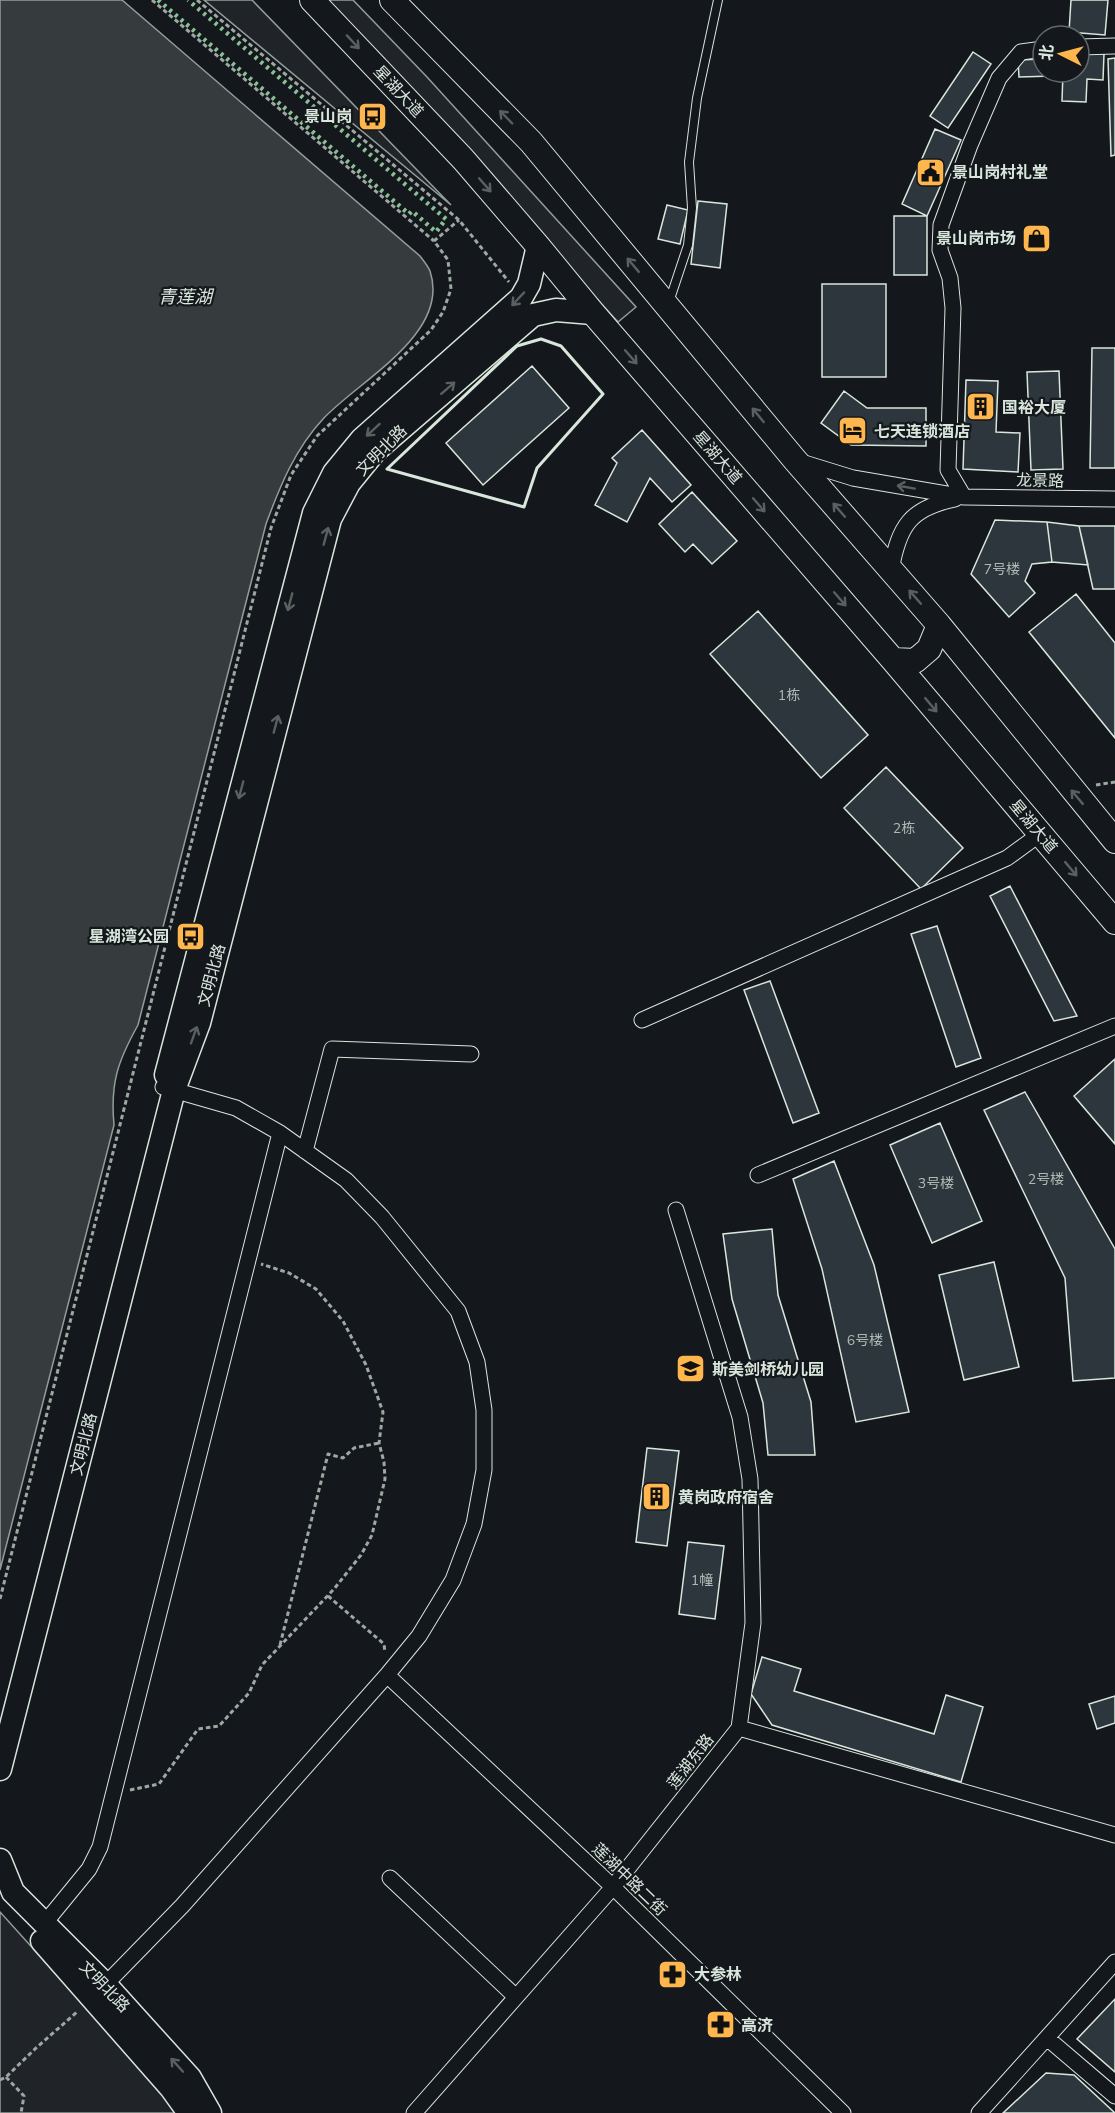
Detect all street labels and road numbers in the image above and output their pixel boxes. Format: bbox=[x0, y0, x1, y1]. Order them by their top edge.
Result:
street label: 星湖大道 bbox=[368, 61, 428, 123]
street label: 文明北路 bbox=[351, 420, 412, 481]
street label: 星湖大道 bbox=[688, 426, 747, 489]
street label: 龙景路 bbox=[1016, 470, 1064, 492]
street label: 星湖大道 bbox=[1004, 795, 1062, 858]
street label: 文明北路 bbox=[193, 941, 231, 1009]
street label: 文明北路 bbox=[66, 1411, 102, 1478]
street label: 莲湖东路 bbox=[662, 1730, 719, 1794]
street label: 莲湖中路二街 bbox=[587, 1838, 671, 1921]
street label: 文明北路 bbox=[74, 1956, 134, 2017]

